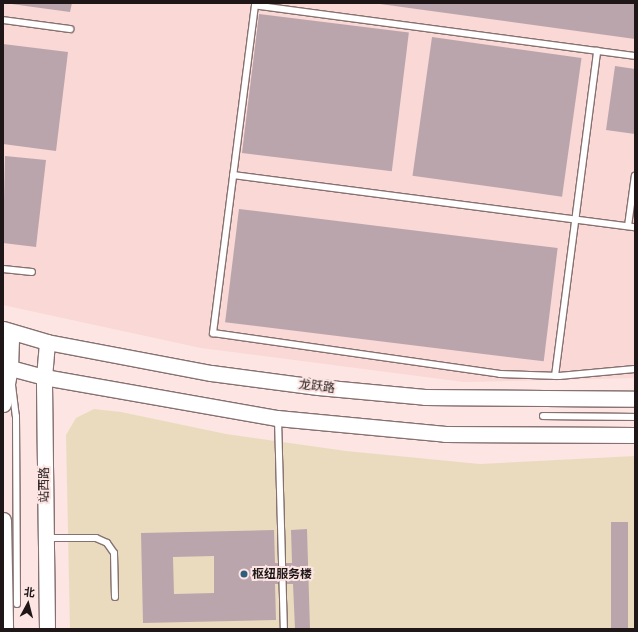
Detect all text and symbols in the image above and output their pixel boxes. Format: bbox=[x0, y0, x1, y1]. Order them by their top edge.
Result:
street label: 龙跃路 bbox=[298, 377, 336, 395]
street label: 站西路 bbox=[37, 467, 51, 503]
place label: 枢纽服务楼 bbox=[252, 567, 312, 581]
marker: 枢纽服务楼 bbox=[239, 569, 249, 579]
north arrow bbox=[8, 584, 48, 624]
text: 北 bbox=[23, 584, 36, 600]

